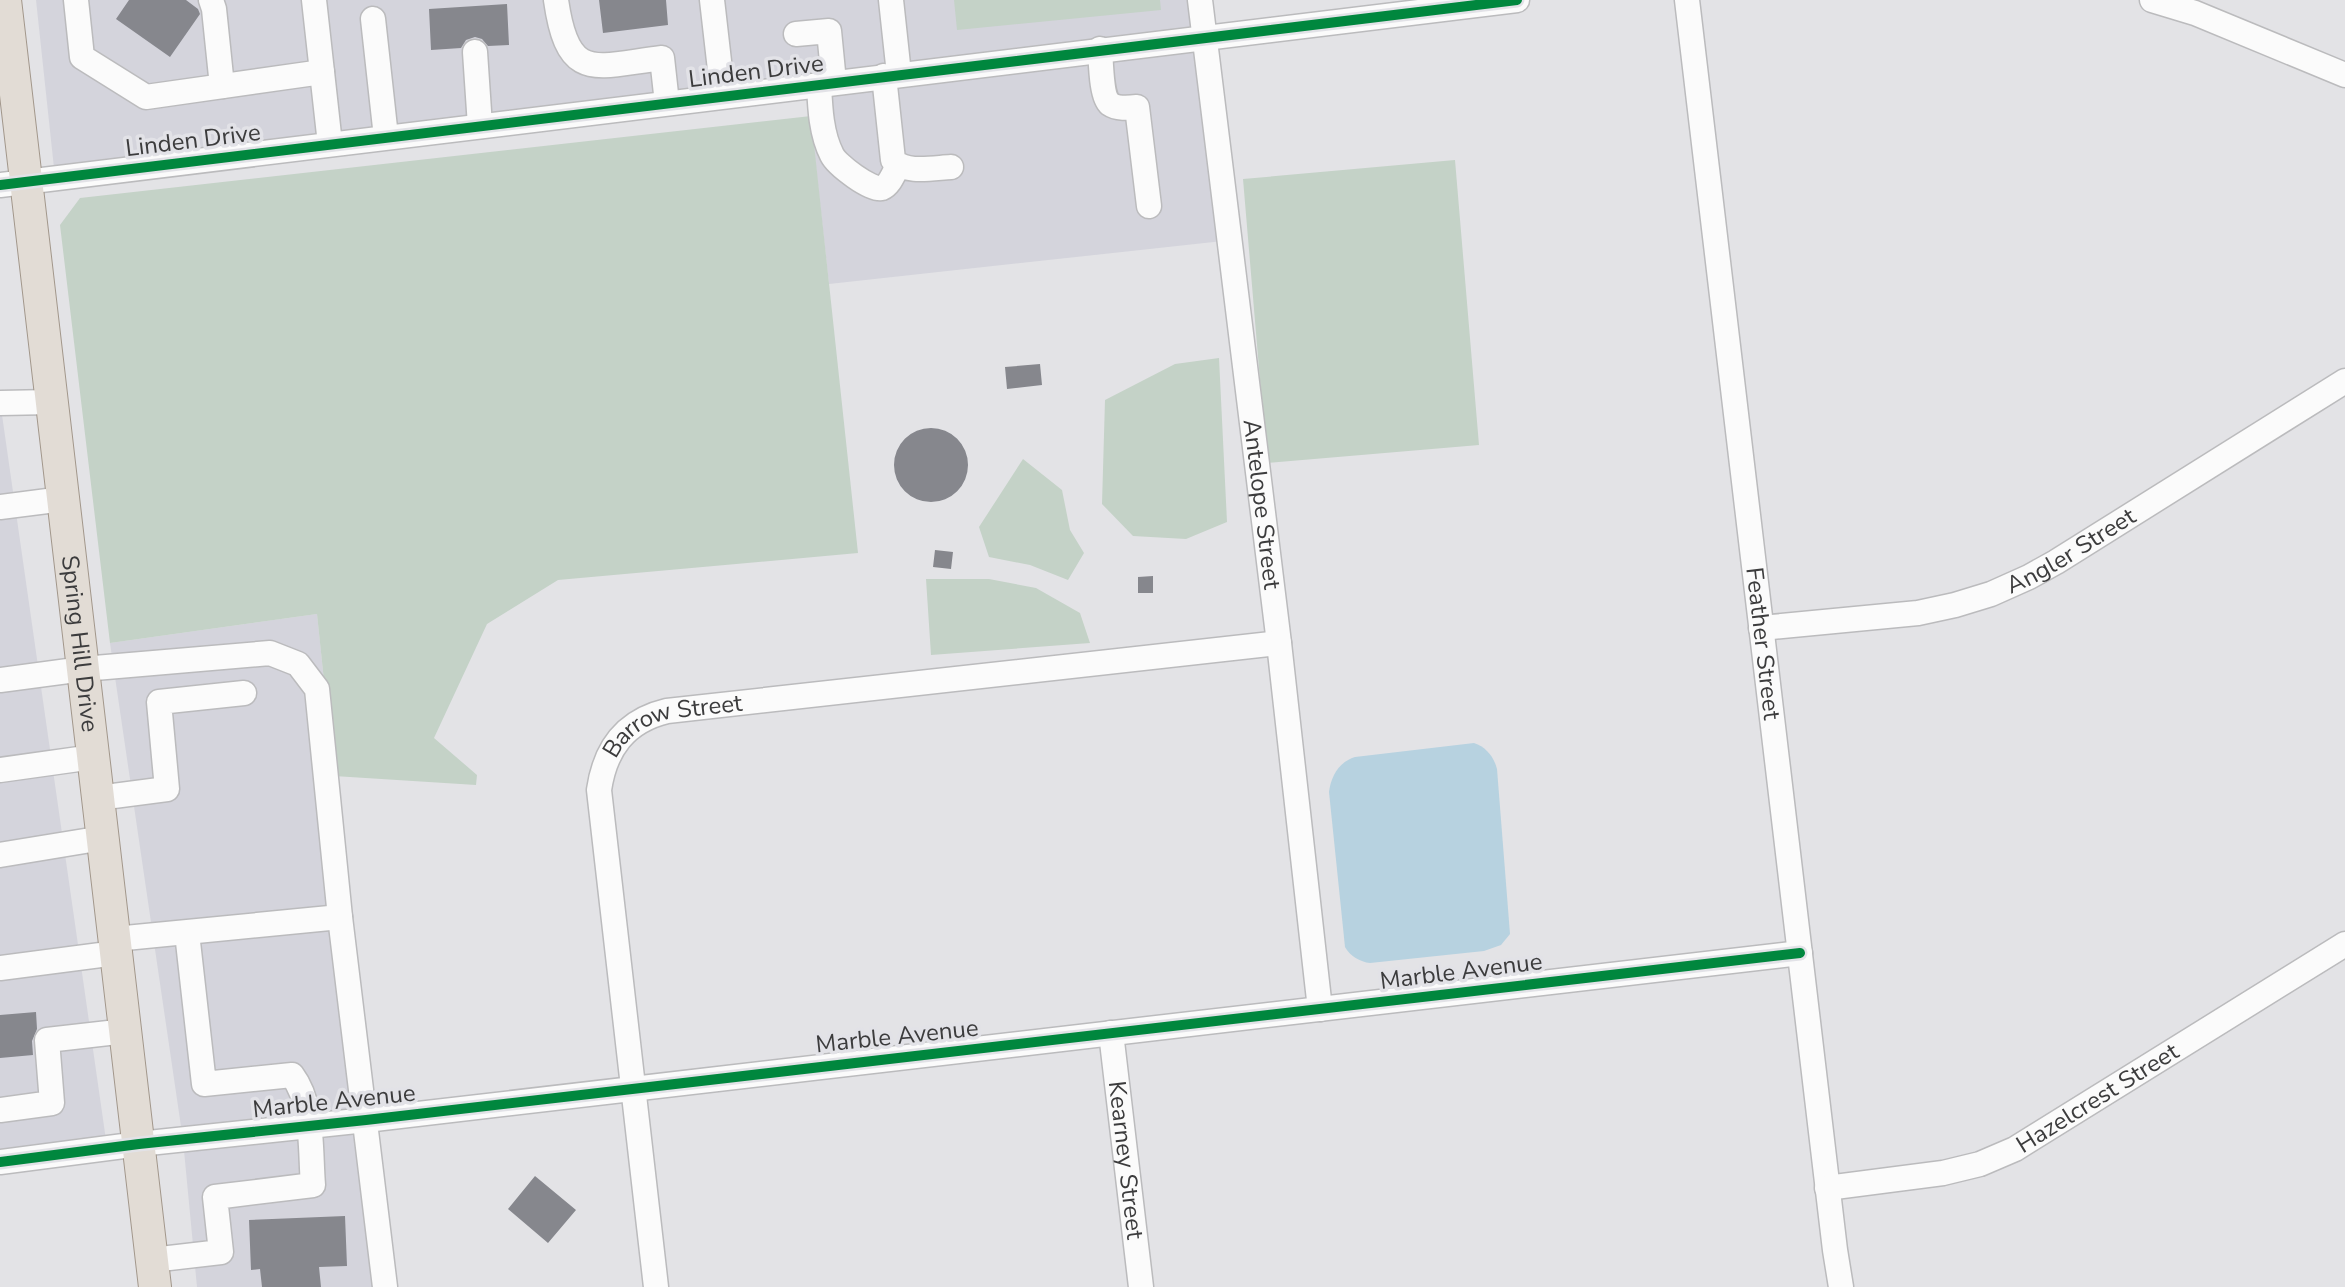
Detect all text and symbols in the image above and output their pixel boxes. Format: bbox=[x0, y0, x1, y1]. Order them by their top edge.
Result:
street label: Linden Drive bbox=[687, 47, 825, 95]
street label: Linden Drive bbox=[124, 116, 262, 164]
street label: Antelope Street bbox=[1236, 417, 1288, 592]
street label: Angler Street bbox=[2001, 500, 2142, 601]
street label: Spring Hill Drive bbox=[54, 553, 106, 734]
street label: Feather Street bbox=[1738, 565, 1788, 722]
street label: Barrow Street bbox=[595, 687, 744, 763]
street label: Marble Avenue bbox=[1378, 945, 1544, 997]
street label: Marble Avenue bbox=[814, 1012, 980, 1060]
street label: Hazelcrest Street bbox=[2010, 1035, 2185, 1160]
street label: Marble Avenue bbox=[251, 1077, 417, 1125]
street label: Kearney Street bbox=[1101, 1079, 1151, 1242]

